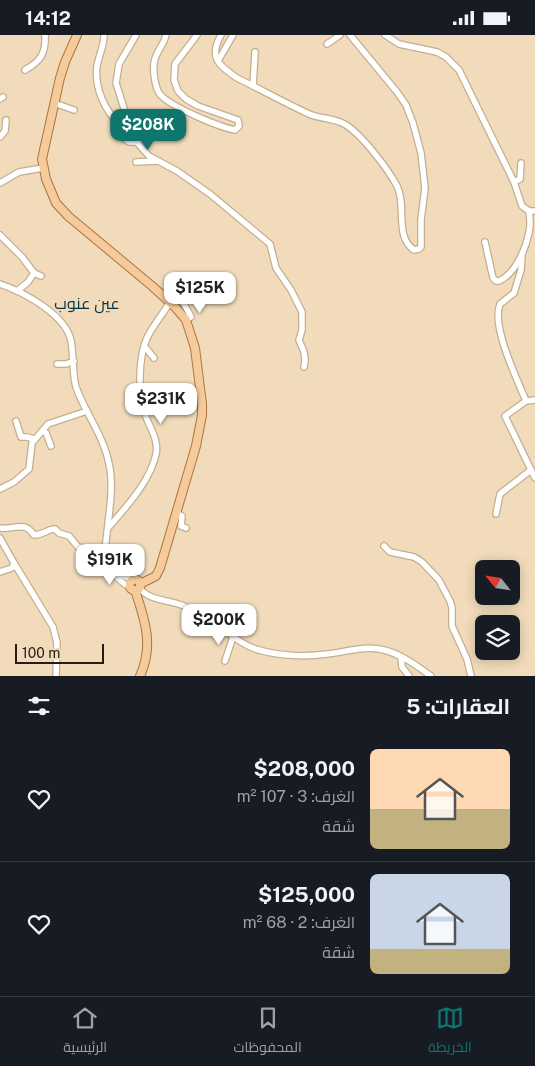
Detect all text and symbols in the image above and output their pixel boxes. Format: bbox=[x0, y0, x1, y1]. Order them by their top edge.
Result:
text: 14:12 bbox=[25, 7, 71, 29]
pin: $208K bbox=[113, 109, 183, 151]
text: $208K bbox=[121, 115, 175, 134]
pin: $125K bbox=[165, 271, 235, 314]
text: $125K bbox=[175, 278, 225, 297]
district label: عين عنوب bbox=[54, 294, 120, 314]
pin: $231K bbox=[126, 383, 196, 425]
text: $231K bbox=[136, 389, 186, 408]
pin: $191K bbox=[75, 543, 145, 586]
text: $191K bbox=[87, 550, 133, 569]
north arrow bbox=[475, 560, 520, 605]
map controls bbox=[475, 560, 520, 660]
pin: $200K bbox=[184, 603, 254, 646]
text: $200K bbox=[192, 610, 246, 629]
button: layers bbox=[475, 615, 520, 660]
scale bar bbox=[15, 641, 104, 664]
text: 100 m bbox=[22, 645, 60, 661]
icon: filters bbox=[25, 692, 53, 720]
text: العقارات: 5 bbox=[406, 694, 510, 719]
text: $208,000 bbox=[254, 756, 355, 781]
icon: home bbox=[410, 769, 470, 829]
icon: heart bbox=[25, 785, 53, 813]
text: الغرف: 3 · 107 m² bbox=[237, 787, 355, 806]
text: شقة bbox=[322, 817, 355, 836]
text: $125,000 bbox=[258, 882, 355, 907]
icon: home bbox=[410, 894, 470, 954]
icon: heart bbox=[25, 910, 53, 938]
text: الغرف: 2 · 68 m² bbox=[243, 913, 355, 932]
text: شقة bbox=[322, 943, 355, 962]
tab: الرئيسية bbox=[63, 1004, 107, 1060]
tab: المحفوظات bbox=[234, 1004, 302, 1060]
tab: الخريطة bbox=[428, 1004, 472, 1060]

